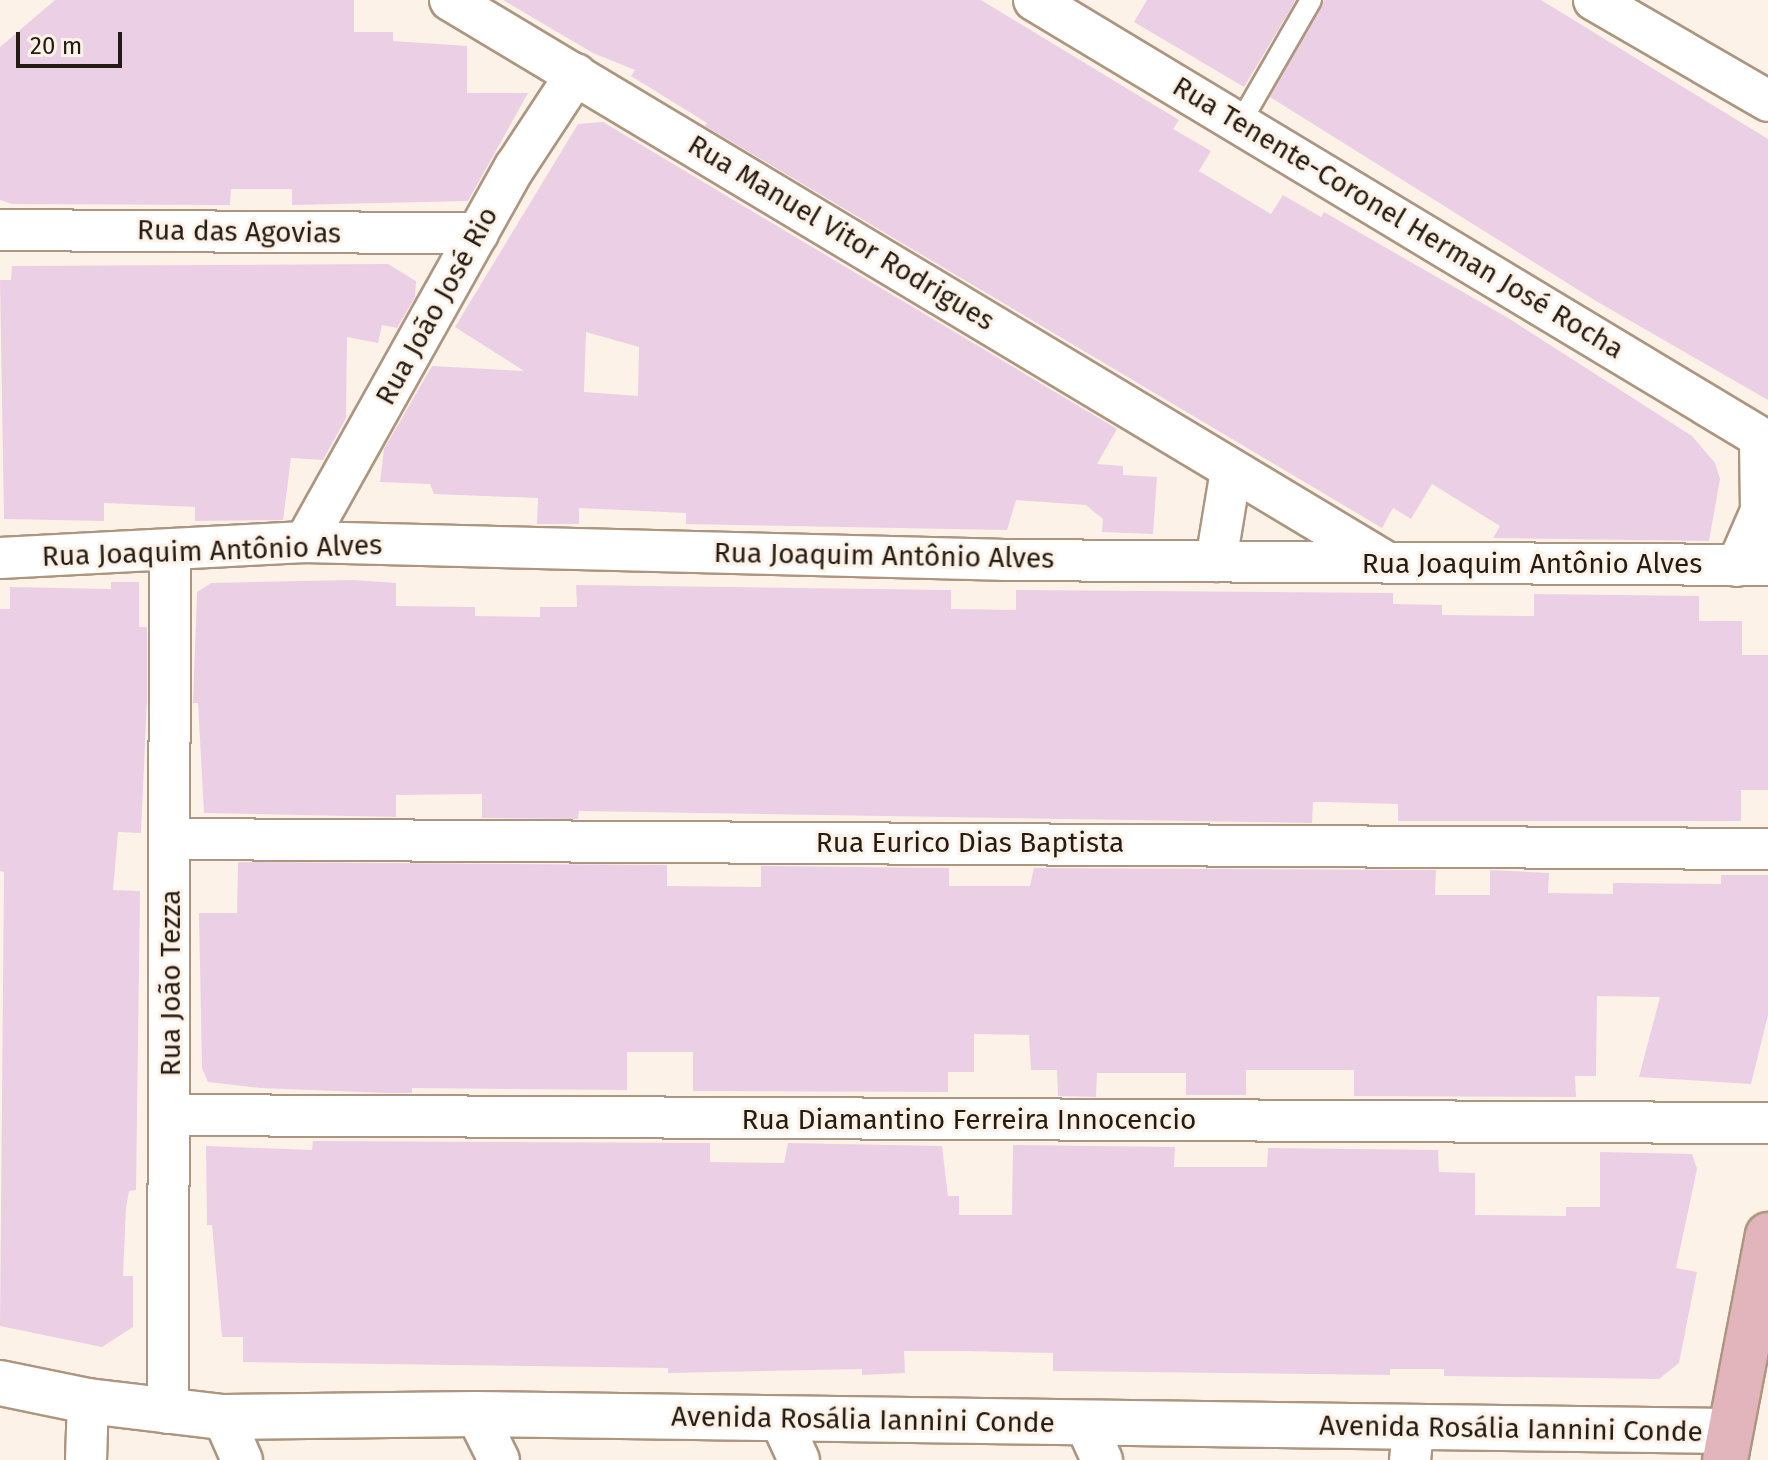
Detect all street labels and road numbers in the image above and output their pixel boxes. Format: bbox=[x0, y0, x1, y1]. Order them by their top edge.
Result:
street label: Rua Tenente-Coronel Herman José Rocha bbox=[1166, 70, 1630, 366]
street label: Rua Manuel Vitor Rodrigues bbox=[682, 128, 1000, 338]
street label: Rua João José Rio bbox=[369, 201, 505, 411]
street label: Rua das Agovias bbox=[137, 213, 341, 251]
street label: Rua Joaquim Antônio Alves bbox=[41, 528, 383, 574]
street label: Rua Joaquim Antônio Alves bbox=[713, 536, 1055, 576]
street label: Rua Joaquim Antônio Alves bbox=[1362, 547, 1702, 581]
street label: Rua Eurico Dias Baptista bbox=[816, 826, 1124, 860]
street label: Rua João Tezza bbox=[154, 890, 188, 1076]
street label: Rua Diamantino Ferreira Innocencio bbox=[742, 1103, 1196, 1137]
street label: Avenida Rosália Iannini Conde bbox=[671, 1400, 1055, 1440]
street label: Avenida Rosália Iannini Conde bbox=[1319, 1409, 1703, 1449]

